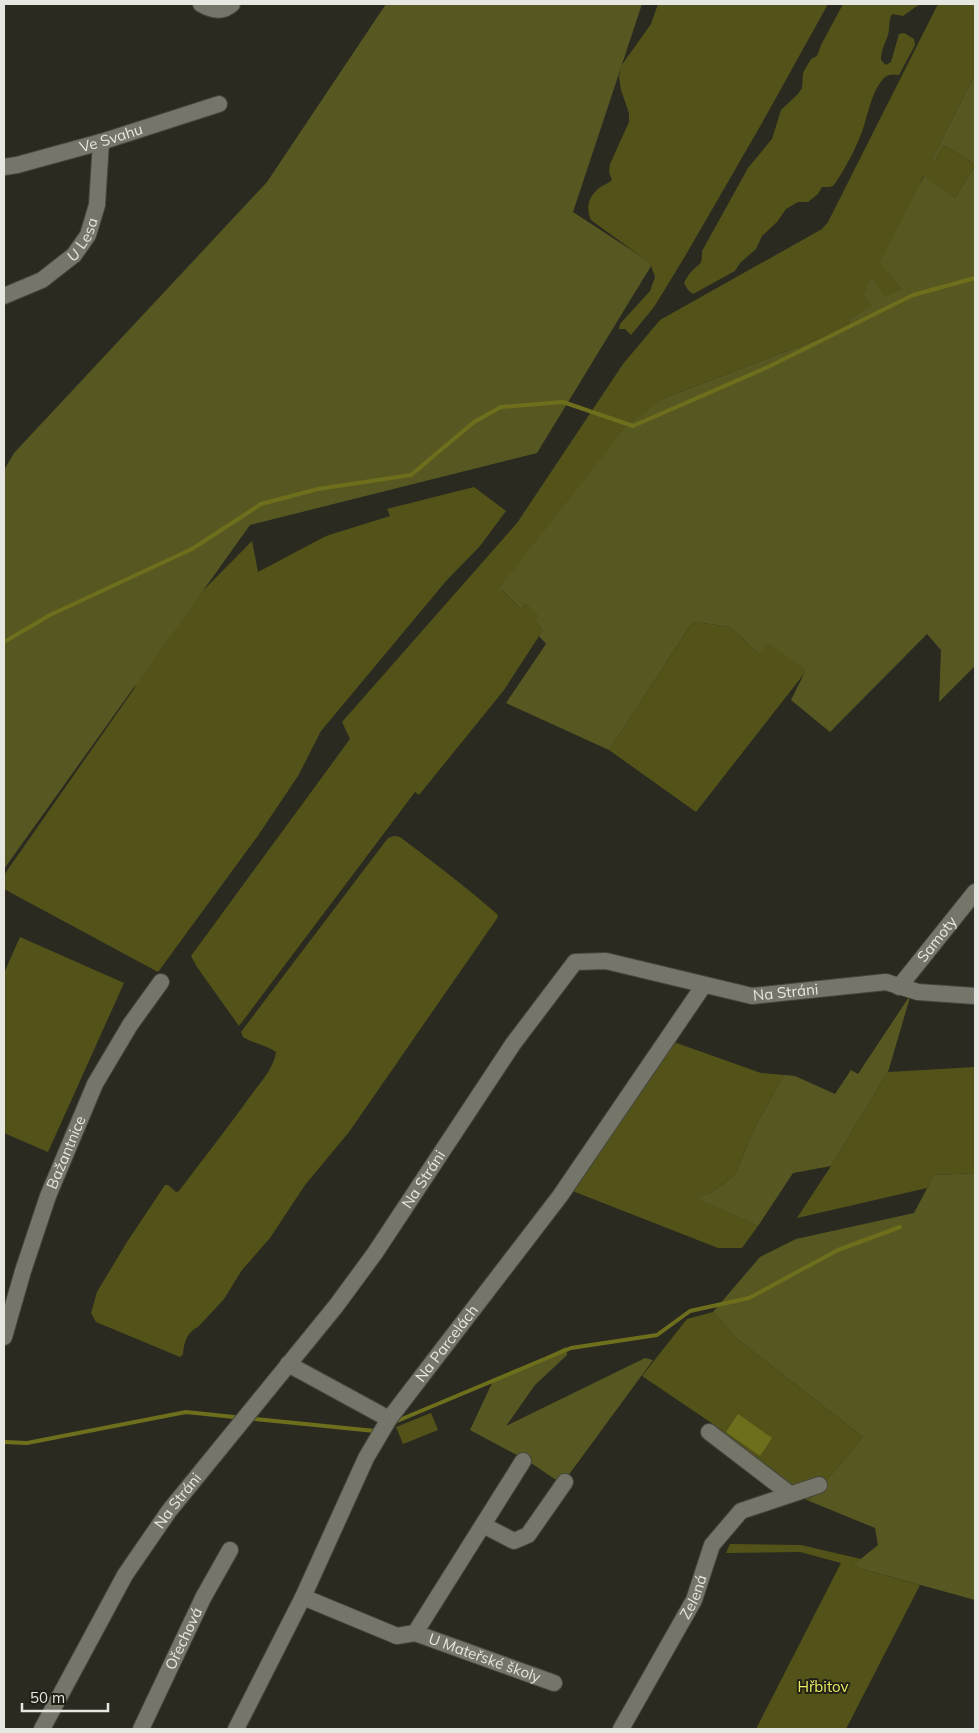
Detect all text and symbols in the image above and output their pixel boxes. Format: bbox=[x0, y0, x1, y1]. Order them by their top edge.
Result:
street label: Ve Svahu bbox=[77, 119, 145, 156]
street label: U Lesa bbox=[63, 215, 102, 266]
street label: Samoty bbox=[913, 912, 961, 966]
street label: Na Stráni bbox=[752, 979, 819, 1005]
street label: Bažantnice bbox=[42, 1113, 90, 1192]
street label: Na Stráni bbox=[397, 1147, 449, 1212]
street label: Na Parcelách bbox=[411, 1301, 482, 1386]
street label: Na Stráni bbox=[150, 1469, 205, 1532]
street label: Zelená bbox=[675, 1572, 711, 1622]
street label: Ořechová bbox=[160, 1604, 206, 1673]
street label: U Mateřské školy bbox=[426, 1629, 543, 1686]
park label: Hřbitov bbox=[797, 1677, 849, 1696]
scale bar bbox=[22, 1680, 109, 1712]
text: 50 m bbox=[30, 1688, 65, 1707]

